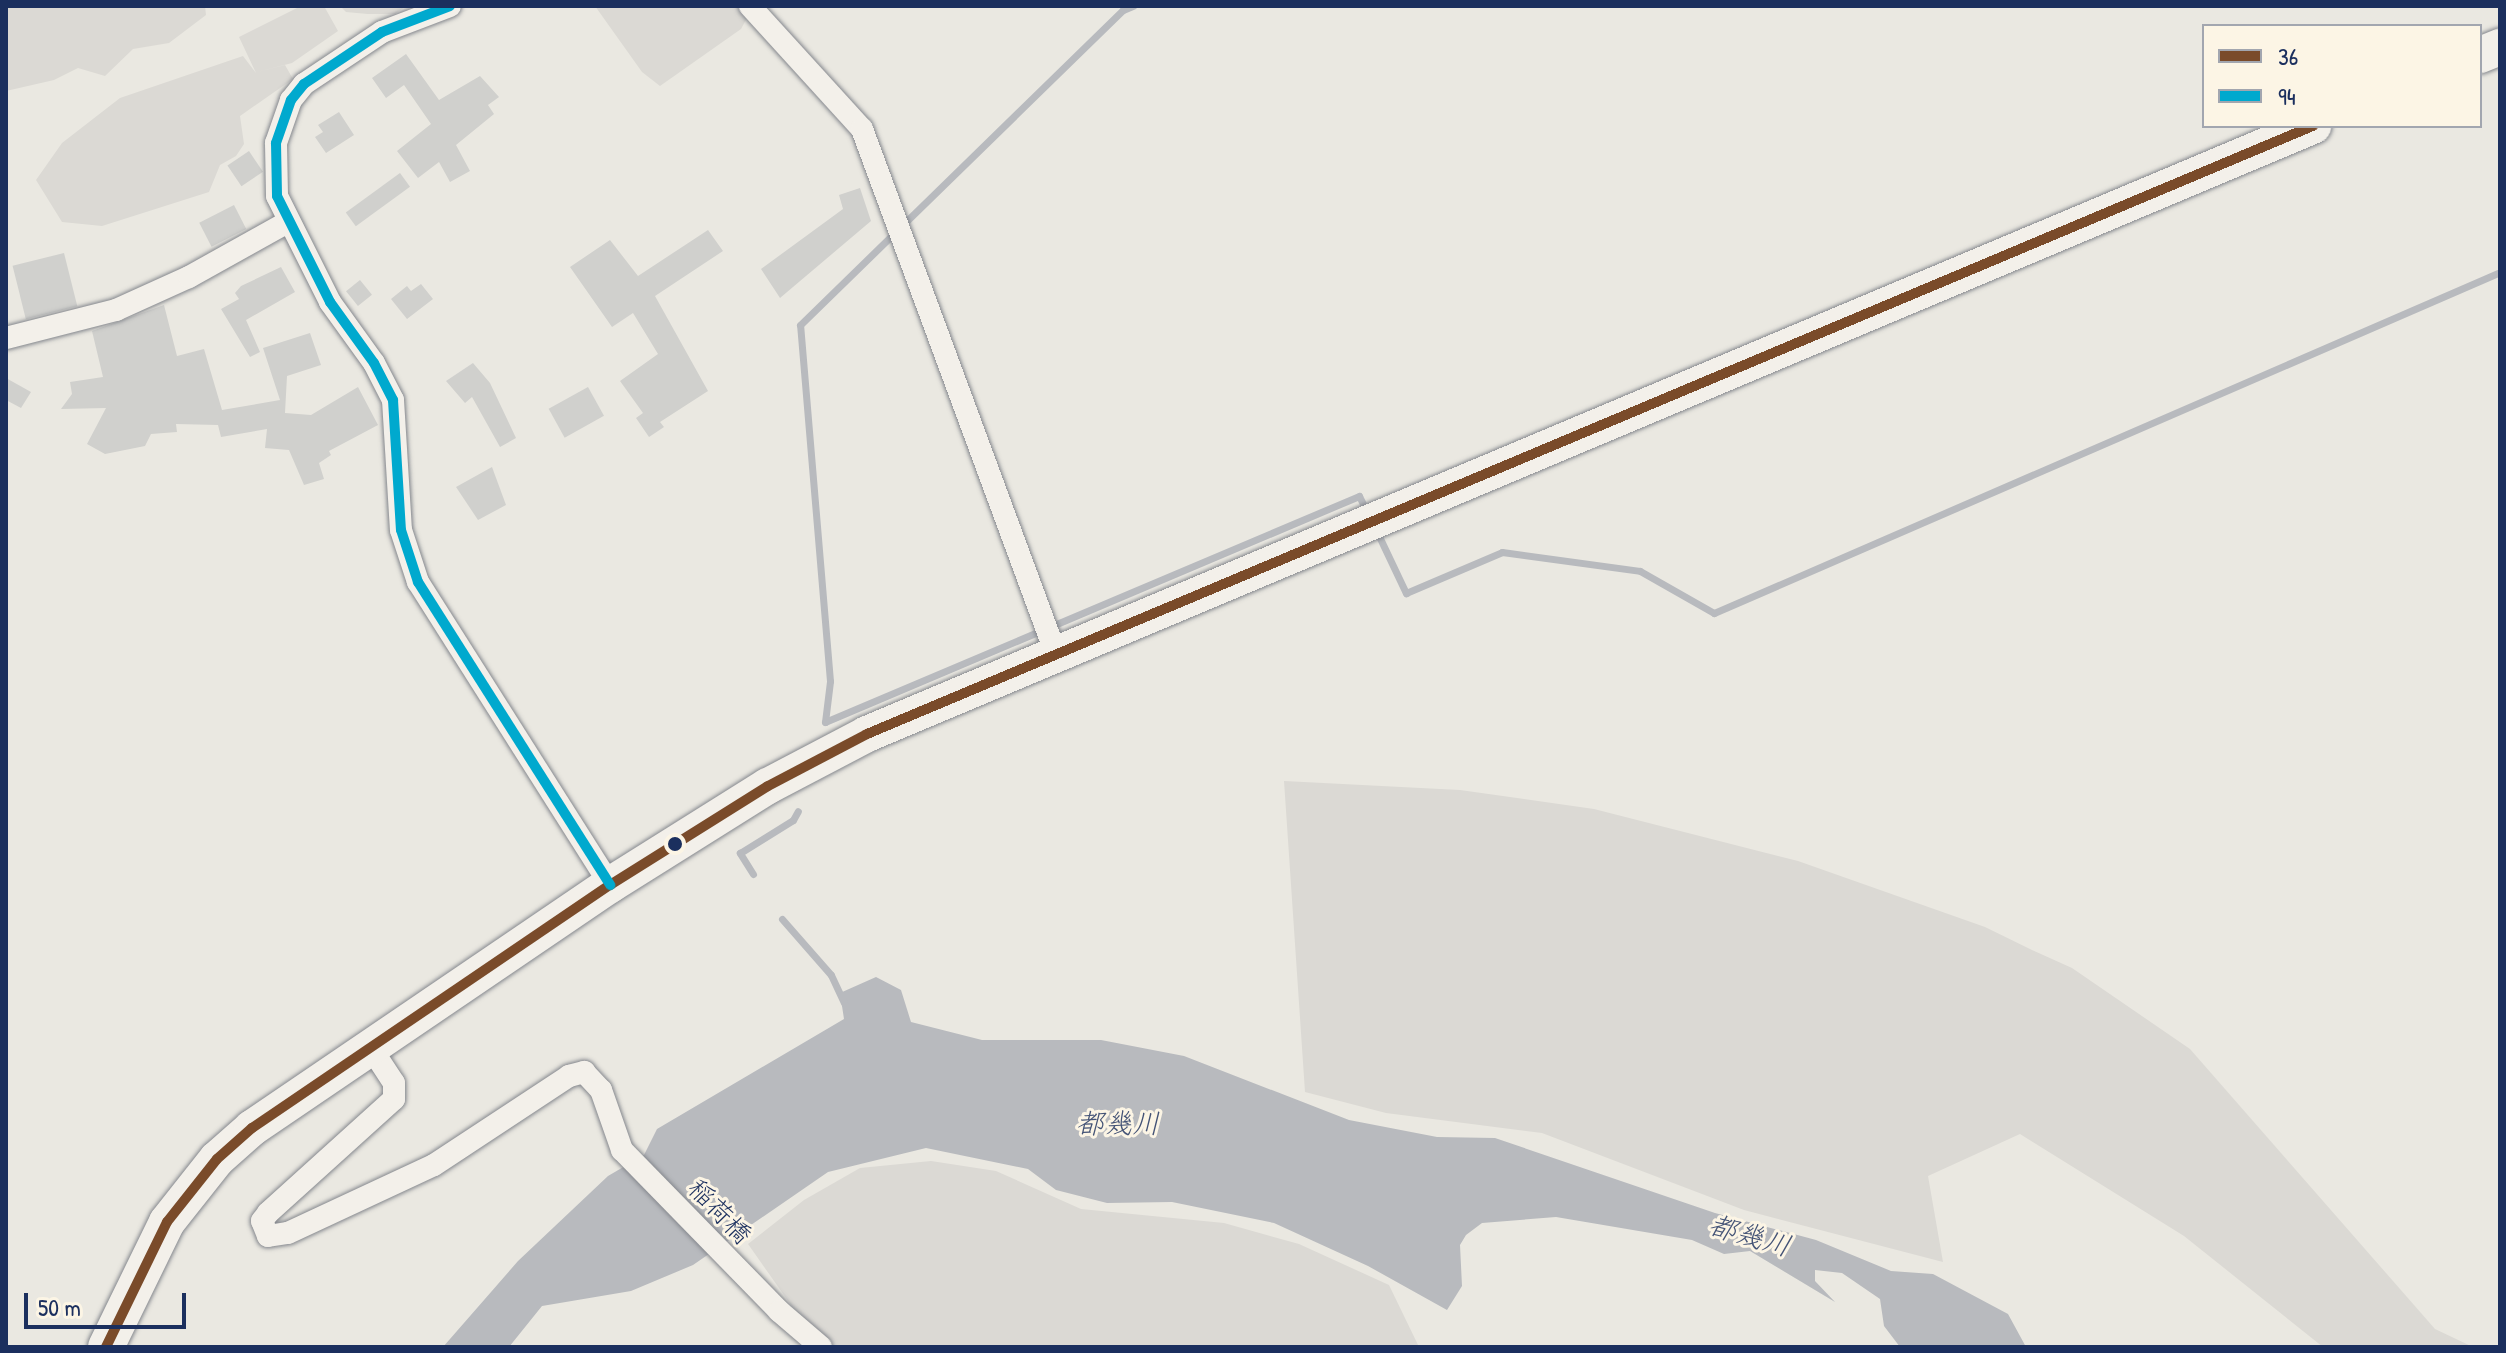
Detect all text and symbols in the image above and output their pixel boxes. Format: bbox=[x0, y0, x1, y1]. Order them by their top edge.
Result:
legend bbox=[2202, 24, 2482, 128]
text: 36 bbox=[2278, 40, 2298, 72]
text: 94 bbox=[2278, 80, 2296, 112]
unlabelled marker bbox=[667, 836, 683, 852]
water label: 都幾川 bbox=[1076, 1106, 1160, 1140]
street label: 稲荷橋 bbox=[682, 1172, 758, 1250]
water label: 都幾川 bbox=[1705, 1207, 1795, 1263]
scale bar bbox=[28, 1277, 190, 1327]
text: 50 m bbox=[38, 1291, 81, 1323]

